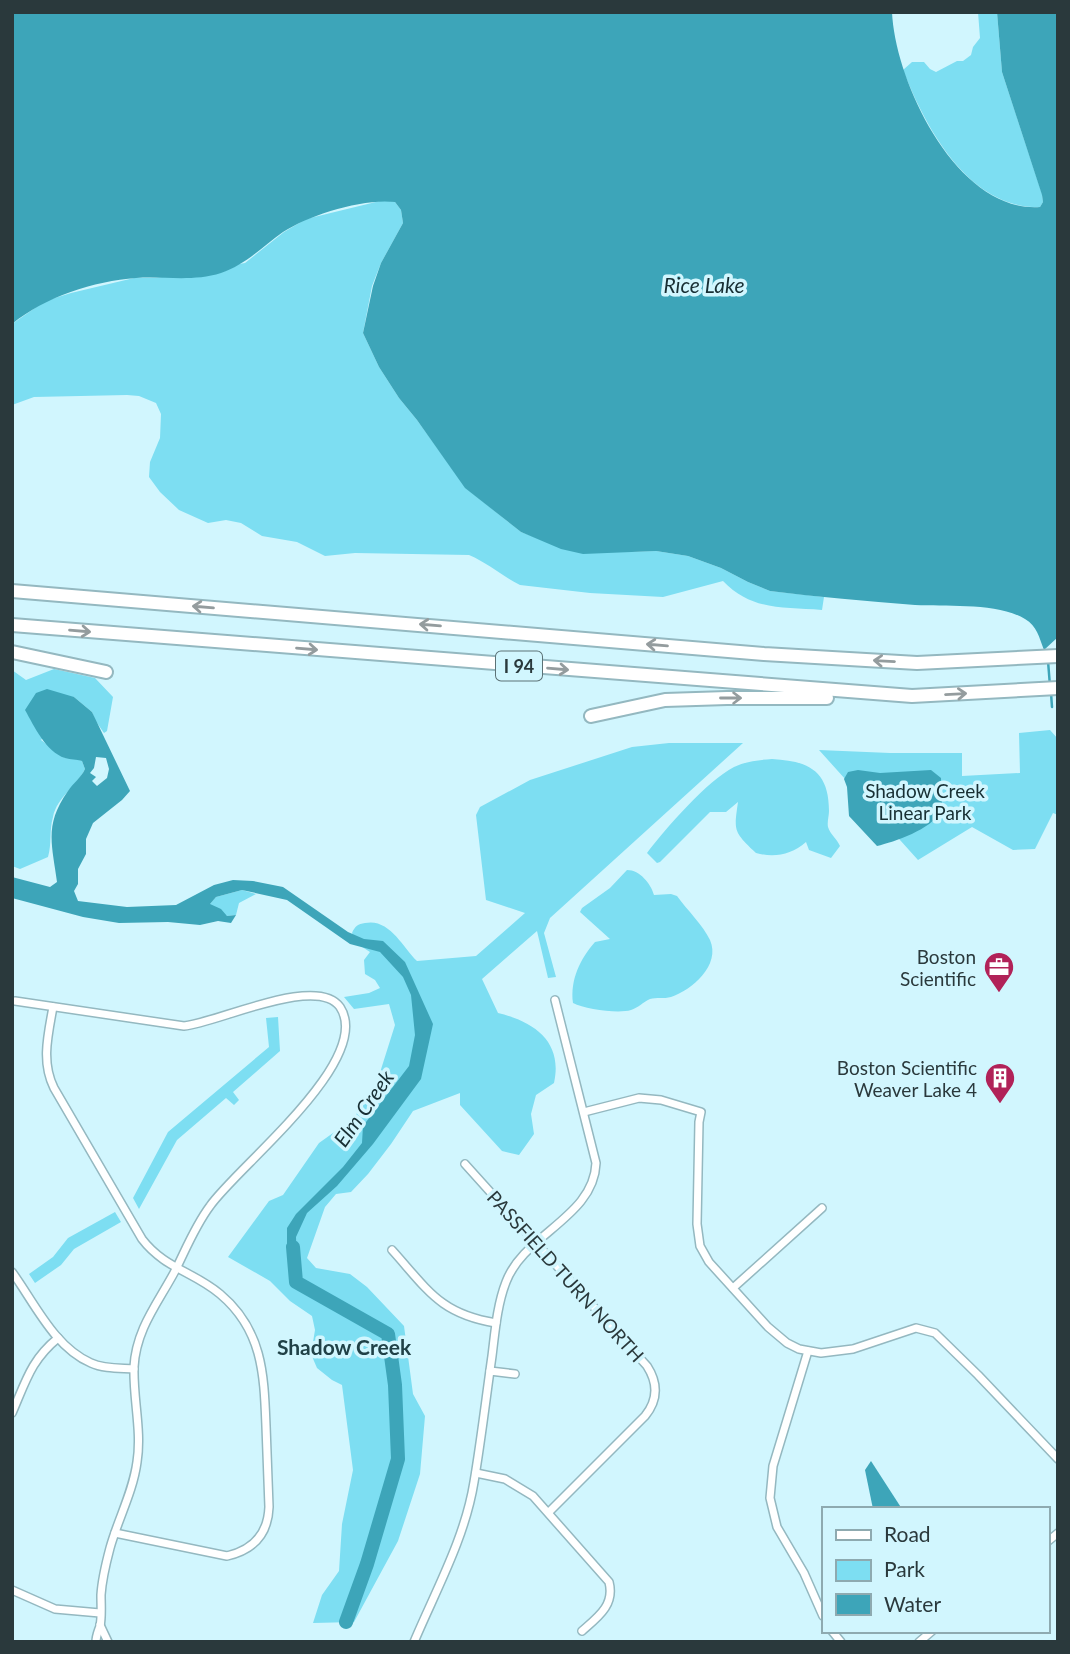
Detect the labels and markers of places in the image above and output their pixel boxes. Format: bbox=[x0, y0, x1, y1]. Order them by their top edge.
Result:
place label: Boston Scientific bbox=[900, 945, 976, 990]
office icon: Boston Scientific bbox=[982, 950, 1016, 994]
place label: Boston Scientific Weaver Lake 4 bbox=[837, 1056, 977, 1101]
building icon: Boston Scientific Weaver Lake 4 bbox=[983, 1061, 1017, 1105]

